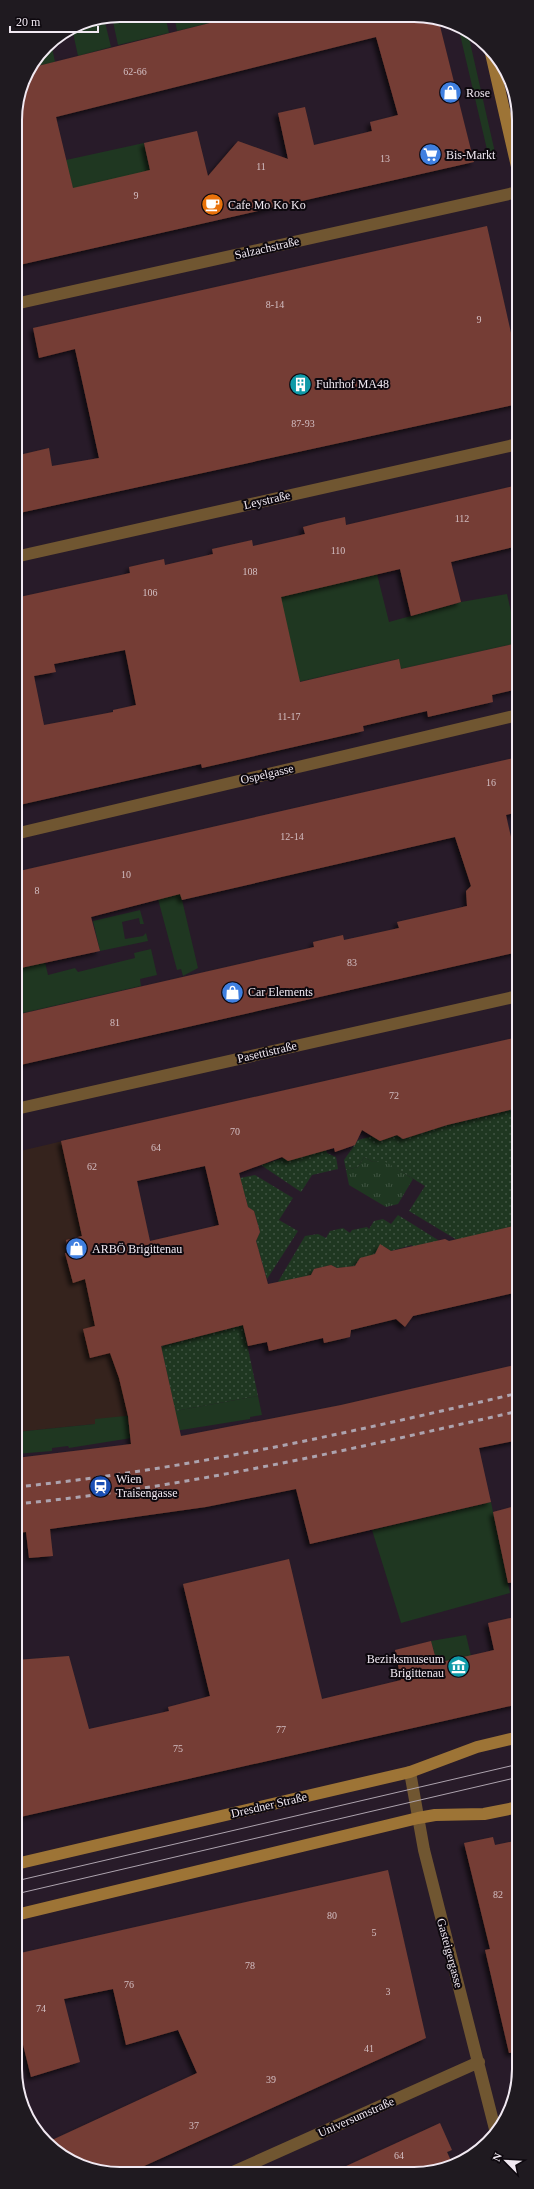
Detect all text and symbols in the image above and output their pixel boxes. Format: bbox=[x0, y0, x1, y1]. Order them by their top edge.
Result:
scale bar bbox=[10, 8, 98, 34]
text: 20 m bbox=[16, 15, 41, 29]
house number: 62-66 bbox=[123, 66, 147, 77]
shop icon: Rose bbox=[438, 80, 464, 106]
place label: Rose bbox=[466, 86, 490, 100]
supermarket icon: Bis-Markt bbox=[418, 142, 444, 168]
place label: Bis-Markt bbox=[446, 148, 496, 162]
house number: 13 bbox=[380, 153, 390, 164]
house number: 11 bbox=[256, 161, 266, 172]
house number: 9 bbox=[134, 190, 139, 201]
cafe icon: Cafe Mo Ko Ko bbox=[200, 192, 226, 218]
place label: Cafe Mo Ko Ko bbox=[228, 198, 306, 212]
street label: Salzachstraße bbox=[233, 234, 301, 262]
house number: 8-14 bbox=[266, 299, 284, 310]
house number: 9 bbox=[477, 314, 482, 325]
building icon: Fuhrhof MA48 bbox=[287, 371, 313, 397]
place label: Fuhrhof MA48 bbox=[316, 377, 389, 391]
house number: 87-93 bbox=[291, 418, 315, 429]
street label: Leystraße bbox=[242, 488, 292, 512]
house number: 112 bbox=[455, 513, 469, 524]
house number: 110 bbox=[331, 545, 345, 556]
house number: 108 bbox=[243, 566, 258, 577]
house number: 106 bbox=[143, 587, 158, 598]
house number: 11-17 bbox=[278, 711, 300, 722]
street label: Ospelgasse bbox=[239, 761, 295, 787]
house number: 16 bbox=[486, 777, 496, 788]
house number: 12-14 bbox=[280, 831, 304, 842]
house number: 10 bbox=[121, 869, 131, 880]
house number: 8 bbox=[35, 885, 40, 896]
house number: 83 bbox=[347, 957, 357, 968]
shop icon: Car Elements bbox=[220, 979, 246, 1005]
place label: Car Elements bbox=[248, 985, 313, 999]
house number: 81 bbox=[110, 1017, 120, 1028]
street label: Pasettistraße bbox=[236, 1038, 298, 1066]
house number: 72 bbox=[389, 1090, 399, 1101]
house number: 70 bbox=[230, 1126, 240, 1137]
house number: 64 bbox=[151, 1142, 161, 1153]
house number: 62 bbox=[87, 1161, 97, 1172]
shop icon: ARBÖ Brigittenau bbox=[64, 1236, 90, 1262]
place label: ARBÖ Brigittenau bbox=[92, 1242, 182, 1256]
place label: Wien Traisengasse bbox=[116, 1472, 178, 1500]
station icon: Wien Traisengasse bbox=[88, 1473, 114, 1499]
place label: Bezirksmuseum Brigittenau bbox=[367, 1652, 445, 1680]
museum icon: Bezirksmuseum Brigittenau bbox=[446, 1653, 472, 1679]
house number: 77 bbox=[276, 1724, 286, 1735]
house number: 75 bbox=[173, 1743, 183, 1754]
street label: Dresdner Straße bbox=[230, 1789, 308, 1821]
house number: 82 bbox=[493, 1889, 503, 1900]
house number: 80 bbox=[327, 1910, 337, 1921]
street label: Gasteigergasse bbox=[434, 1917, 466, 1989]
house number: 5 bbox=[372, 1927, 377, 1938]
house number: 78 bbox=[245, 1960, 255, 1971]
house number: 76 bbox=[124, 1979, 134, 1990]
house number: 3 bbox=[386, 1986, 391, 1997]
house number: 74 bbox=[36, 2003, 46, 2014]
house number: 41 bbox=[364, 2043, 374, 2054]
house number: 39 bbox=[266, 2074, 276, 2085]
street label: Universumstraße bbox=[316, 2094, 396, 2140]
house number: 37 bbox=[189, 2120, 199, 2131]
north arrow bbox=[486, 2141, 526, 2181]
house number: 64 bbox=[394, 2150, 404, 2161]
text: N bbox=[490, 2151, 504, 2163]

